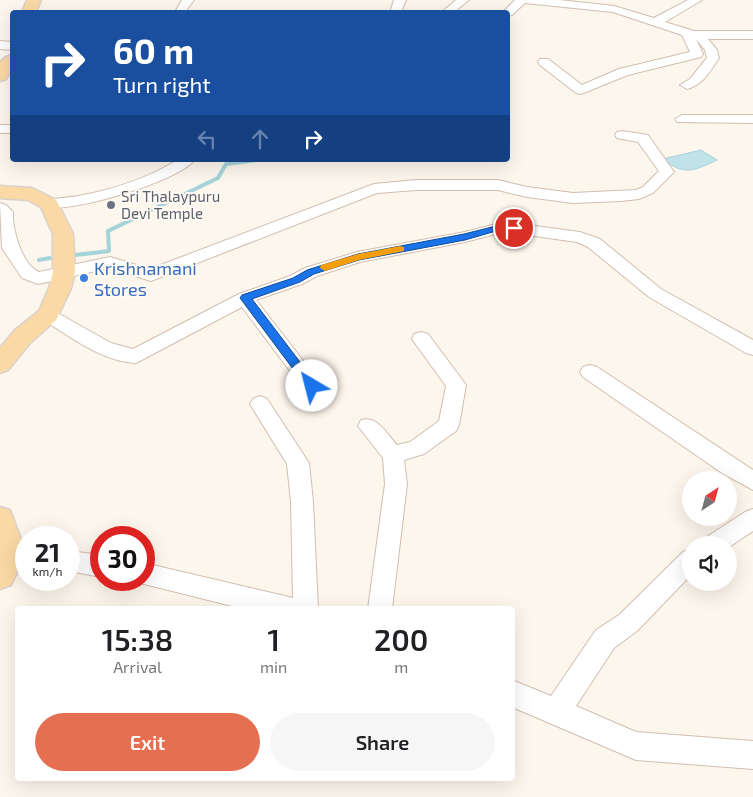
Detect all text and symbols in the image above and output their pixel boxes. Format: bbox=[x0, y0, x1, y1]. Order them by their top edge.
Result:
text: 60 m bbox=[113, 29, 194, 71]
icon: right bbox=[30, 30, 95, 95]
text: Turn right bbox=[113, 71, 211, 97]
icon: left bbox=[193, 125, 221, 153]
icon: ahead bbox=[246, 125, 274, 153]
icon: right bbox=[299, 125, 327, 153]
place label: Sri Thalaypuru Devi Temple bbox=[121, 187, 220, 222]
marker: Sri Thalaypuru Devi Temple bbox=[105, 199, 117, 211]
pin bbox=[493, 207, 535, 249]
icon: arrive bbox=[500, 214, 528, 242]
place label: Krishnamani Stores bbox=[94, 257, 197, 300]
marker: Krishnamani Stores bbox=[78, 272, 90, 284]
position arrow bbox=[285, 359, 337, 411]
north arrow bbox=[682, 471, 738, 526]
map controls bbox=[682, 471, 737, 591]
speed limit sign: 30 bbox=[90, 526, 155, 591]
button: sound bbox=[682, 536, 737, 591]
text: 21 bbox=[35, 537, 60, 567]
text: km/h bbox=[33, 564, 62, 578]
text: 15:38 bbox=[102, 621, 173, 657]
text: 1 bbox=[267, 621, 280, 657]
text: 200 bbox=[374, 621, 428, 657]
text: Arrival bbox=[113, 657, 162, 676]
text: min bbox=[260, 657, 287, 676]
text: m bbox=[394, 657, 408, 676]
button: Exit bbox=[35, 713, 260, 771]
button: Share bbox=[270, 713, 495, 771]

